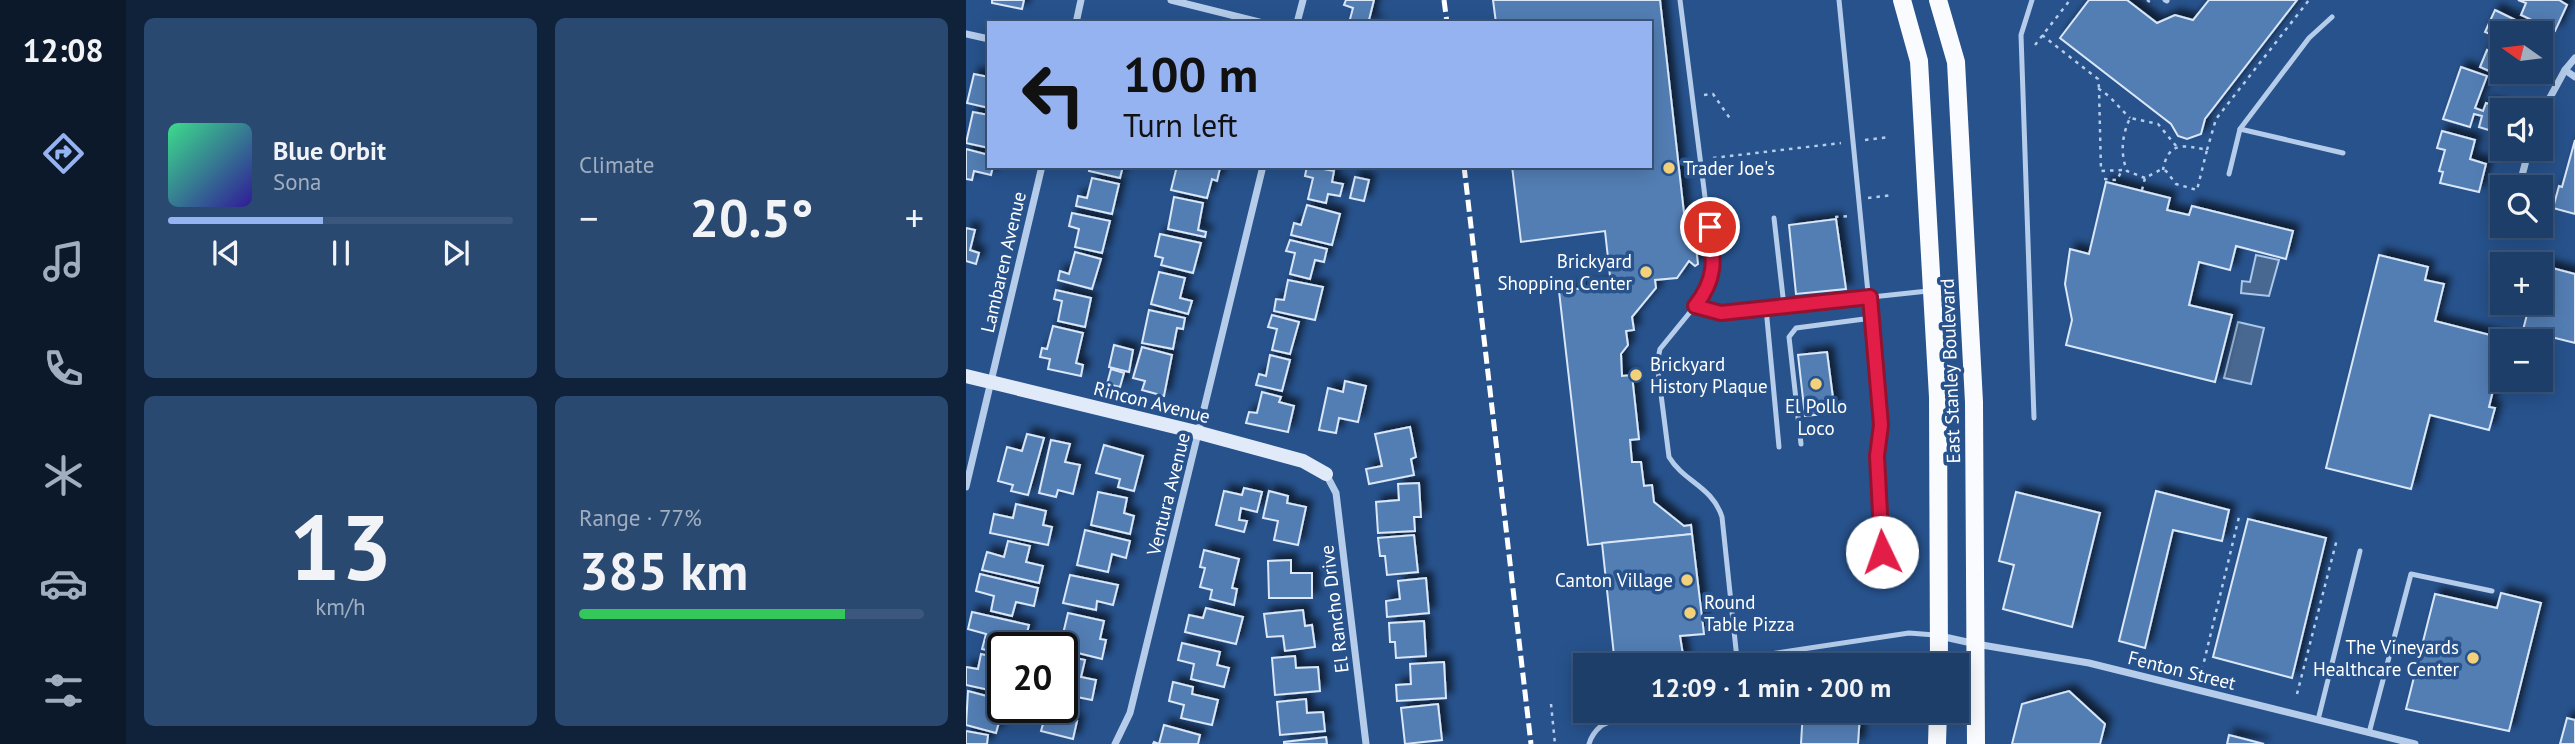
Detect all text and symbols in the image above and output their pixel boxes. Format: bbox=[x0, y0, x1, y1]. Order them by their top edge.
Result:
north arrow bbox=[2490, 21, 2553, 84]
map controls bbox=[2490, 21, 2553, 392]
text: 12:08 bbox=[22, 29, 104, 71]
text: 100 m bbox=[1123, 42, 1258, 106]
icon: left bbox=[1008, 49, 1099, 140]
button: sound bbox=[2490, 98, 2553, 161]
text: Turn left bbox=[1123, 104, 1238, 146]
icon: directions bbox=[39, 129, 88, 178]
text: Blue Orbit bbox=[273, 134, 386, 167]
text: Climate bbox=[579, 150, 654, 179]
place label: Trader Joe's bbox=[1683, 156, 1775, 180]
marker: Trader Joe's bbox=[1661, 160, 1677, 176]
text: Sona bbox=[273, 167, 322, 196]
button: search bbox=[2490, 175, 2553, 238]
text: 20.5° bbox=[690, 184, 813, 251]
street label: Lambaren Avenue bbox=[975, 189, 1031, 335]
text: − bbox=[579, 193, 598, 242]
text: + bbox=[905, 193, 924, 242]
pin bbox=[1680, 197, 1740, 257]
icon: arrive bbox=[1691, 208, 1729, 246]
icon: previous bbox=[207, 234, 245, 272]
icon: pause bbox=[322, 234, 360, 272]
icon: next bbox=[437, 234, 475, 272]
icon: music bbox=[39, 237, 88, 286]
place label: Brickyard Shopping Center bbox=[1497, 249, 1633, 295]
button: + bbox=[2490, 252, 2553, 315]
marker: Brickyard Shopping Center bbox=[1638, 264, 1654, 280]
street label: East Stanley Boulevard bbox=[1935, 278, 1965, 464]
button: − bbox=[2490, 329, 2553, 392]
icon: phone bbox=[39, 344, 88, 393]
place label: Brickyard History Plaque bbox=[1650, 352, 1768, 398]
marker: Brickyard History Plaque bbox=[1628, 367, 1644, 383]
street label: Rincon Avenue bbox=[1091, 376, 1213, 428]
marker: El Pollo Loco bbox=[1808, 376, 1824, 392]
place label: El Pollo Loco bbox=[1785, 394, 1847, 440]
street label: Ventura Avenue bbox=[1141, 430, 1195, 559]
icon: climate bbox=[39, 451, 88, 500]
text: 13 bbox=[289, 487, 392, 605]
text: Range · 77% bbox=[579, 503, 702, 532]
position arrow bbox=[1845, 515, 1919, 589]
text: 385 km bbox=[579, 537, 748, 604]
street label: El Rancho Drive bbox=[1314, 544, 1354, 674]
icon: car bbox=[39, 559, 88, 608]
place label: Canton Village bbox=[1555, 568, 1673, 592]
marker: Canton Village bbox=[1679, 572, 1695, 588]
place label: Round Table Pizza bbox=[1704, 590, 1795, 636]
text: km/h bbox=[315, 592, 366, 621]
marker: Round Table Pizza bbox=[1682, 605, 1698, 621]
speed limit sign: 20 bbox=[987, 632, 1078, 723]
place label: The Vineyards Healthcare Center bbox=[2313, 635, 2460, 681]
street label: Fenton Street bbox=[2126, 645, 2239, 695]
marker: The Vineyards Healthcare Center bbox=[2465, 650, 2481, 666]
icon: filters bbox=[39, 666, 88, 715]
text: 12:09 · 1 min · 200 m bbox=[1651, 671, 1891, 704]

